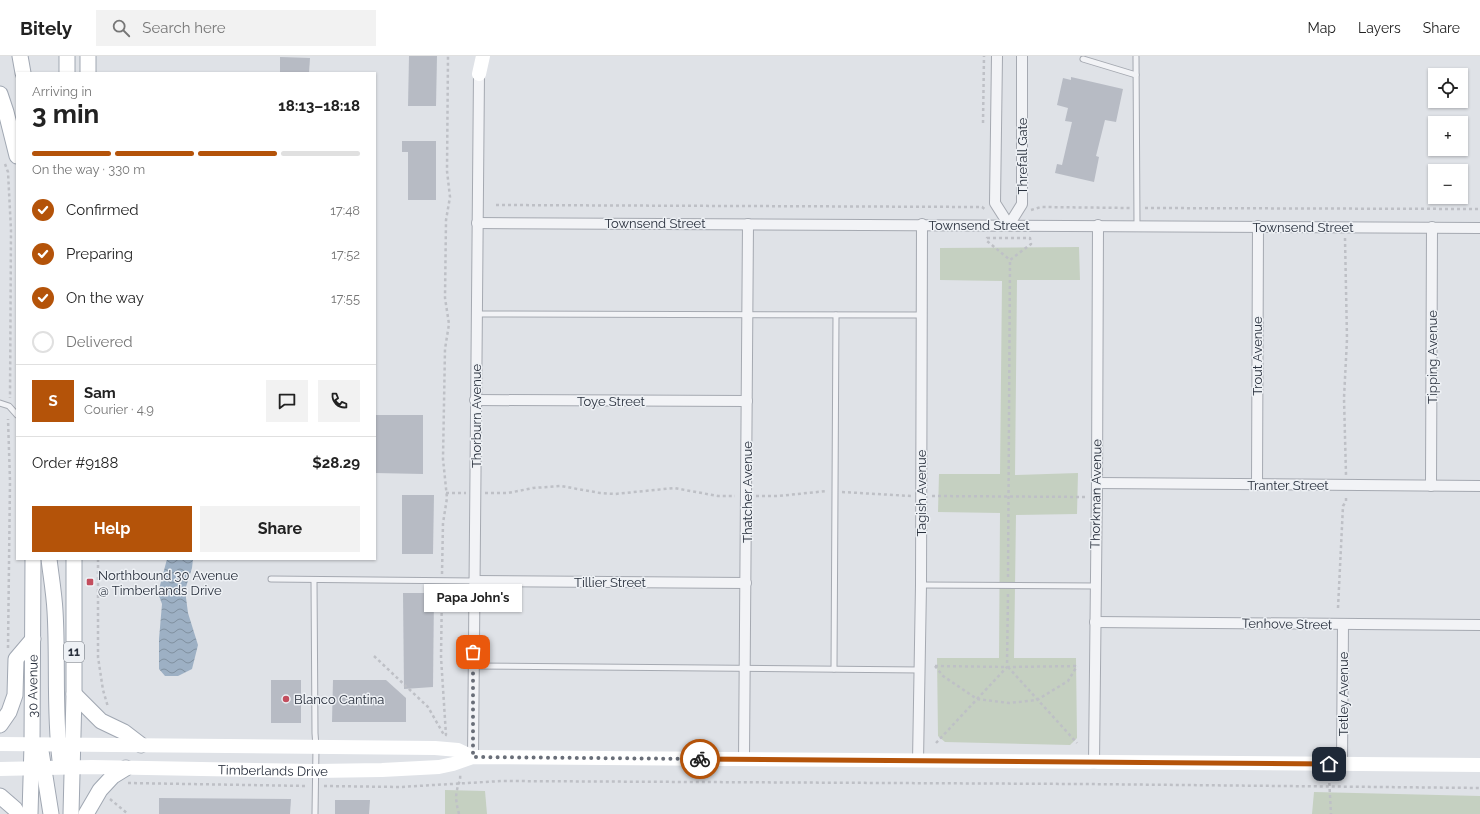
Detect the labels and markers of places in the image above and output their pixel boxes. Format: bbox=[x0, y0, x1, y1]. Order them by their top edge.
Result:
place label: Northbound 30 Avenue @ Timberlands Drive bbox=[98, 568, 238, 598]
marker: Northbound 30 Avenue @ Timberlands Drive bbox=[85, 577, 95, 587]
callout: Papa John's bbox=[424, 584, 522, 612]
pin bbox=[456, 635, 490, 669]
place label: Blanco Cantina bbox=[294, 692, 384, 707]
marker: Blanco Cantina bbox=[281, 694, 291, 704]
pin bbox=[1312, 747, 1346, 781]

